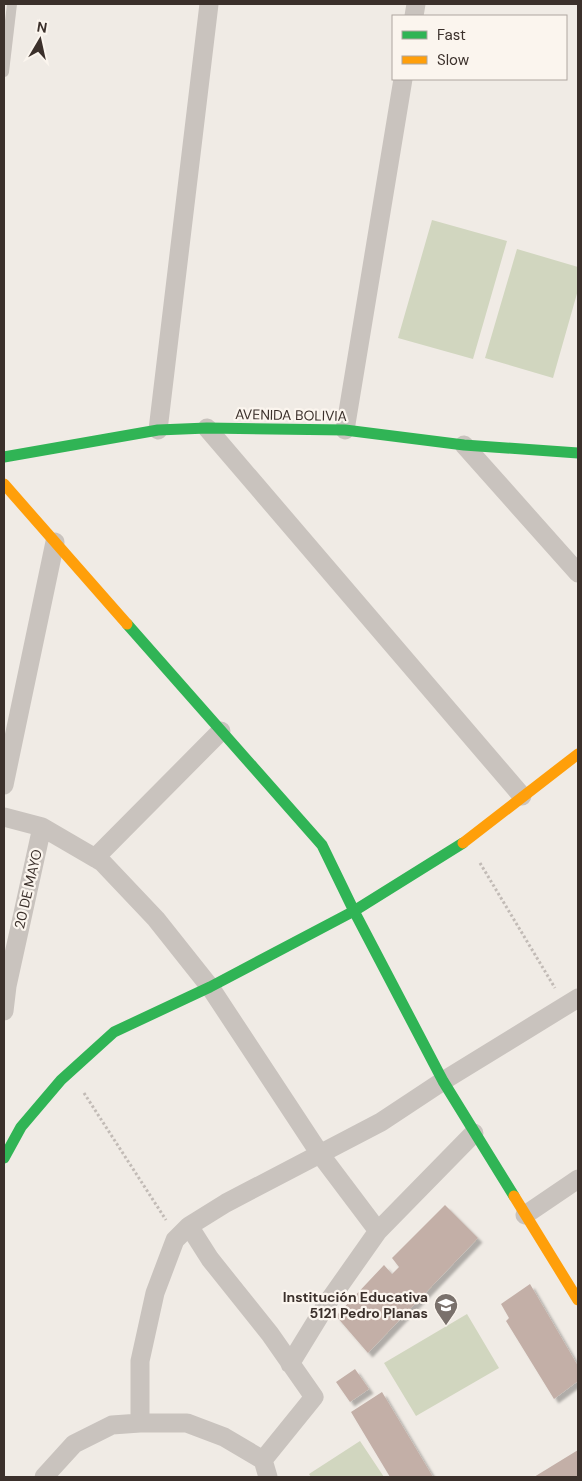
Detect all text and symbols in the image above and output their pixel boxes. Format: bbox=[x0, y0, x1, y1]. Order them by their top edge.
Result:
north arrow bbox=[15, 15, 65, 65]
legend bbox=[392, 15, 567, 80]
text: N bbox=[36, 17, 48, 37]
text: Fast bbox=[437, 25, 466, 45]
text: Slow bbox=[437, 50, 470, 70]
street label: AVENIDA BOLIVIA bbox=[235, 405, 347, 425]
street label: 20 DE MAYO bbox=[10, 847, 46, 930]
place label: Institución Educativa 5121 Pedro Planas bbox=[283, 1288, 428, 1322]
school or university icon: Institución Educativa 5121 Pedro Planas bbox=[433, 1292, 459, 1326]

